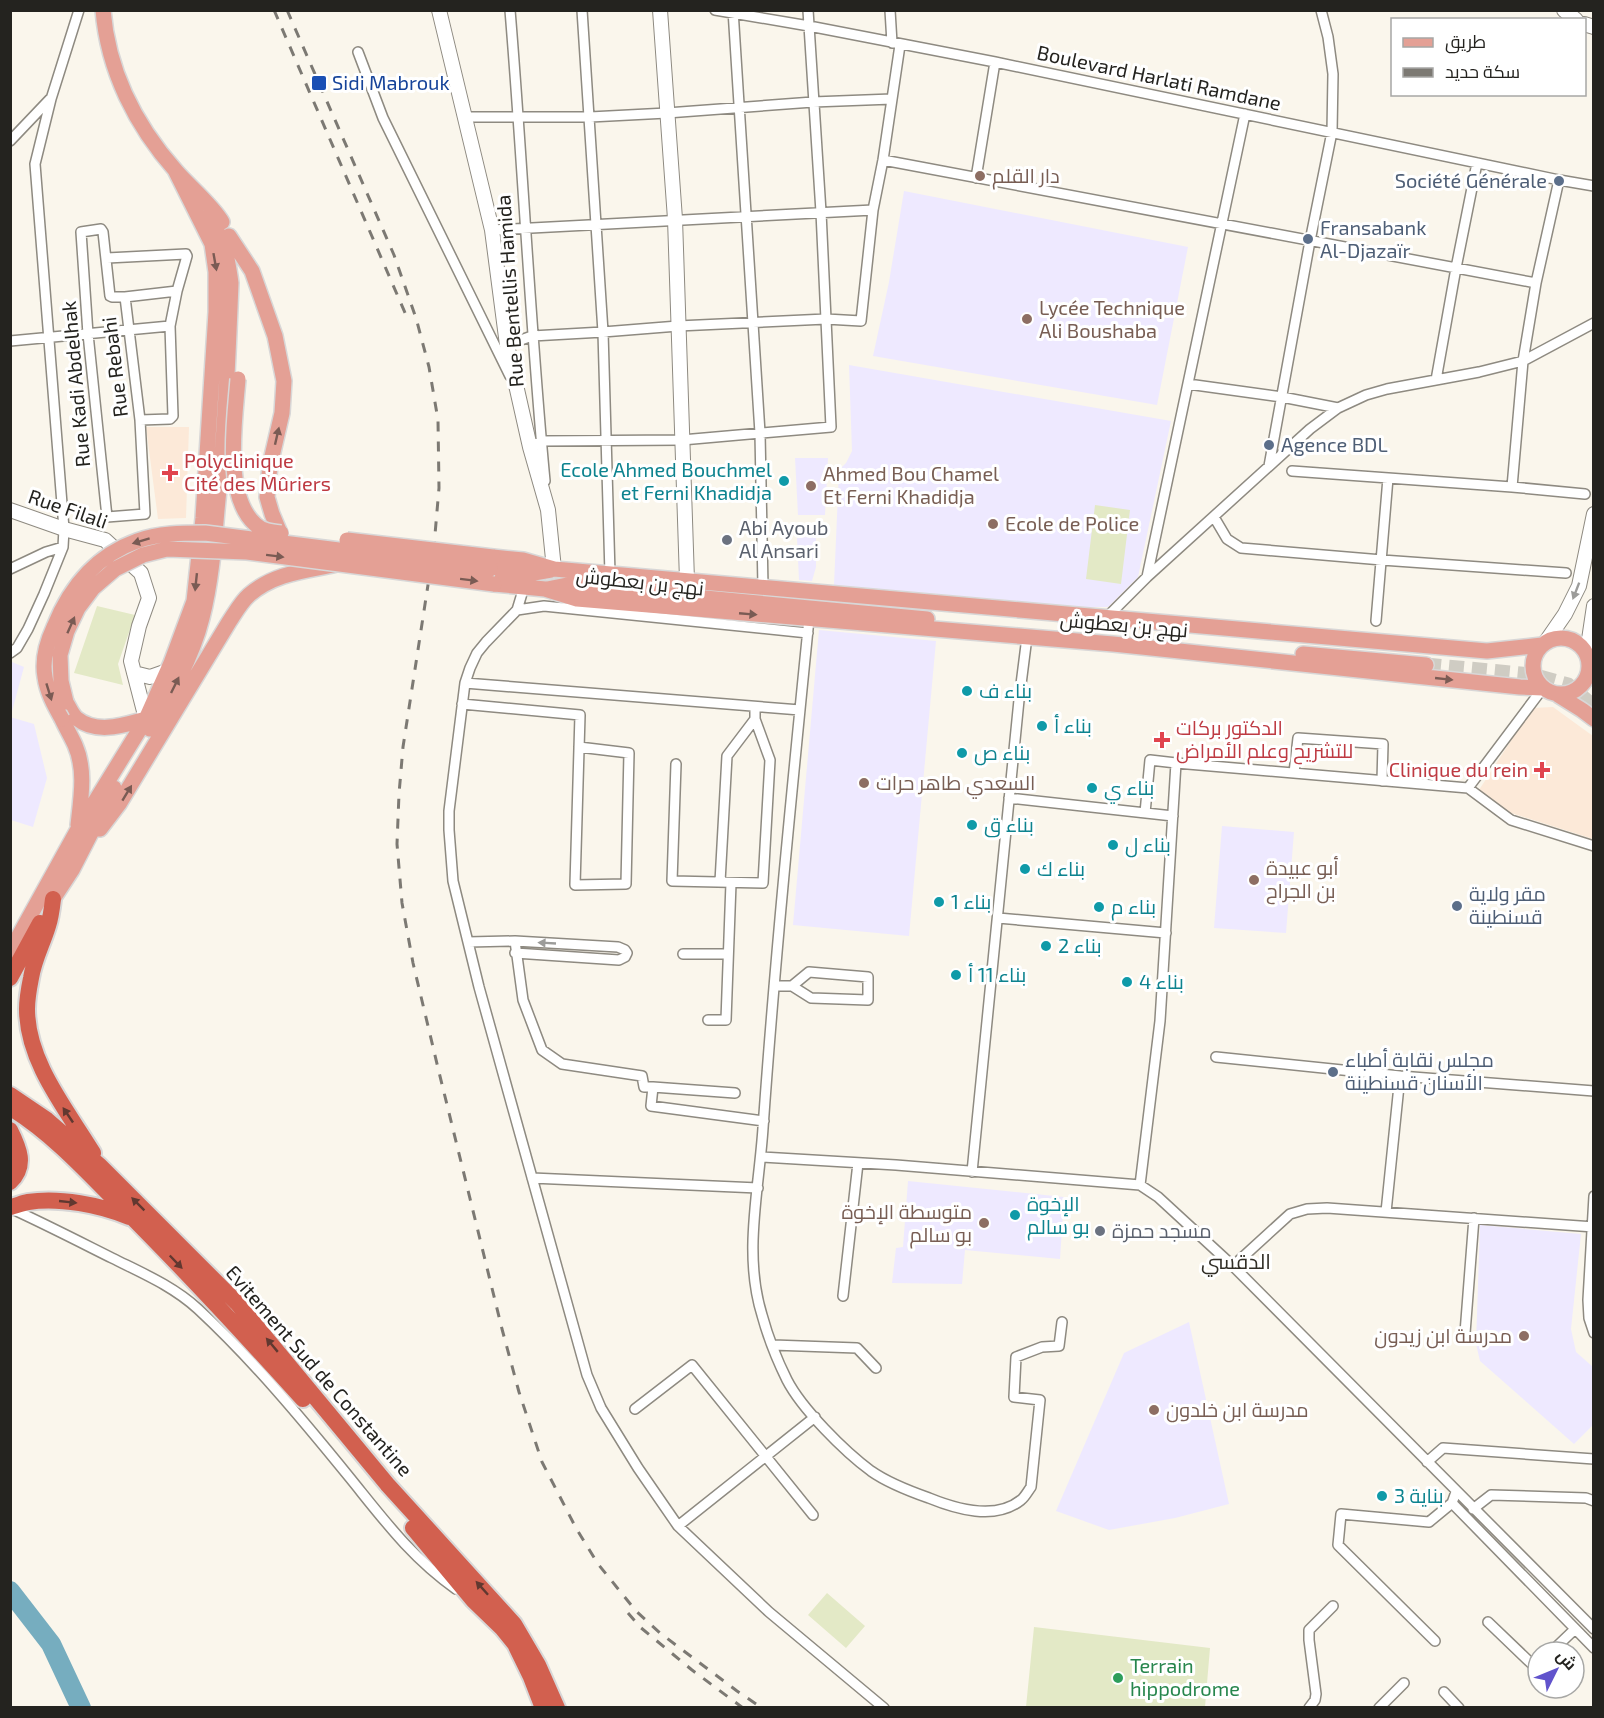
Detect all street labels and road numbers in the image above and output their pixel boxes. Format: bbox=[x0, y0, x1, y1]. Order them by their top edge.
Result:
street label: Boulevard Harlati Ramdane bbox=[1035, 39, 1283, 115]
street label: Rue Bentellis Hamida bbox=[490, 194, 528, 388]
street label: Rue Kadi Abdelhak bbox=[56, 300, 94, 468]
street label: Rue Rebahi bbox=[96, 316, 132, 419]
street label: Rue Filali bbox=[25, 483, 111, 533]
street label: نهج بن بعطوش bbox=[575, 562, 705, 603]
street label: نهج بن بعطوش bbox=[1059, 606, 1189, 645]
street label: Evitement Sud de Constantine bbox=[221, 1260, 418, 1481]

